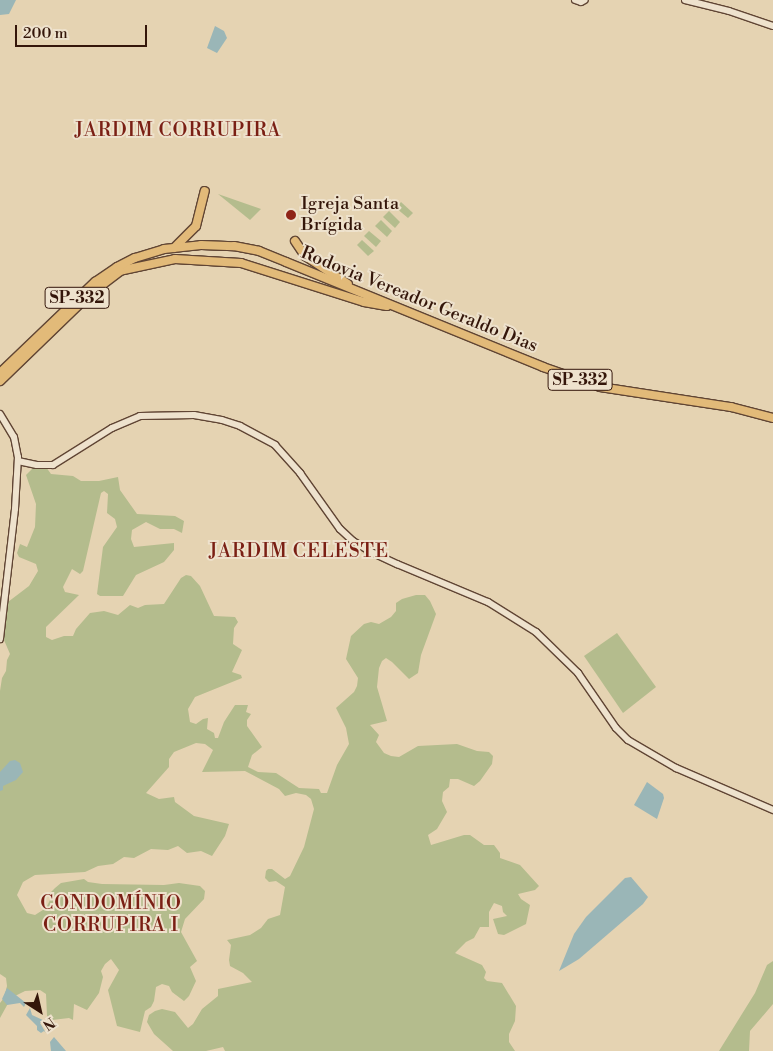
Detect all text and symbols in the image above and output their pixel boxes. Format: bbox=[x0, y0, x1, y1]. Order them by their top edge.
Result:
scale bar bbox=[18, 15, 150, 47]
text: 200 m bbox=[23, 24, 68, 43]
district label: JARDIM CORRUPIRA bbox=[73, 120, 283, 142]
place label: Igreja Santa Brígida bbox=[301, 194, 399, 236]
marker: Igreja Santa Brígida bbox=[285, 209, 297, 221]
street label: Rodovia Vereador Geraldo Dias bbox=[297, 242, 541, 358]
road number: SP-332 bbox=[44, 284, 110, 312]
road number: SP-332 bbox=[548, 366, 612, 394]
district label: JARDIM CELESTE bbox=[207, 541, 391, 563]
district label: CONDOMÍNIO CORRUPIRA I bbox=[39, 893, 183, 937]
north arrow bbox=[15, 986, 65, 1036]
text: N bbox=[39, 1013, 58, 1034]

